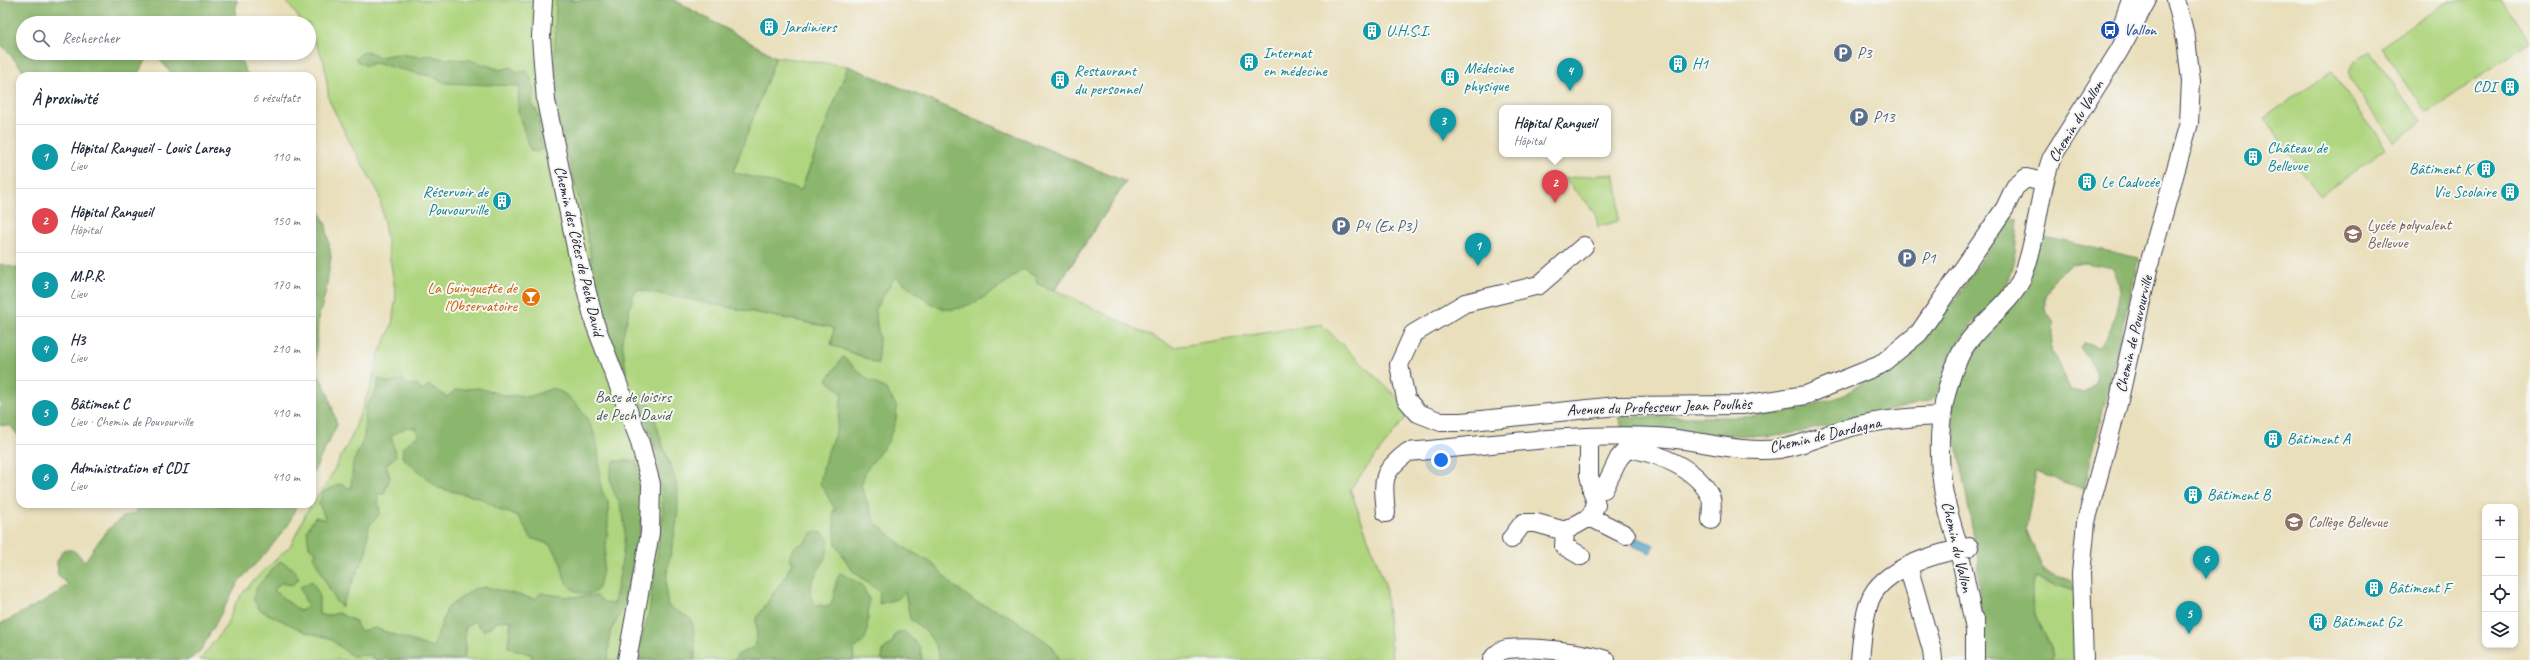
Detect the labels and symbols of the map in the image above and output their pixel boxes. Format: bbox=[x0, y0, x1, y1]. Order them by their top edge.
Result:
building icon: Jardiniers bbox=[758, 16, 780, 38]
place label: Jardiniers bbox=[782, 17, 838, 37]
bus stop icon: Vallon bbox=[2099, 19, 2121, 41]
building icon: U.H.S.I. bbox=[1361, 20, 1383, 42]
place label: Vallon bbox=[2124, 20, 2157, 40]
place label: U.H.S.I. bbox=[1386, 21, 1430, 41]
parking icon: P3 bbox=[1832, 42, 1854, 64]
place label: Internat en médecine bbox=[1263, 43, 1329, 81]
place label: P3 bbox=[1857, 43, 1873, 63]
building icon: Internat en médecine bbox=[1238, 51, 1260, 73]
building icon: H1 bbox=[1667, 53, 1689, 75]
place label: H1 bbox=[1692, 54, 1709, 74]
place label: Médecine physique bbox=[1464, 58, 1515, 96]
pin: 4 bbox=[1557, 58, 1583, 91]
place label: Restaurant du personnel bbox=[1074, 61, 1144, 99]
building icon: Médecine physique bbox=[1439, 66, 1461, 88]
building icon: Restaurant du personnel bbox=[1049, 69, 1071, 91]
street label: Chemin du Vallon bbox=[2044, 76, 2109, 166]
building icon: CDI bbox=[2499, 76, 2521, 98]
place label: CDI bbox=[2473, 77, 2500, 97]
parking icon: P13 bbox=[1848, 106, 1870, 128]
place label: P13 bbox=[1873, 107, 1897, 127]
pin: 3 bbox=[1430, 108, 1456, 141]
place label: Château de Bellevue bbox=[2267, 138, 2329, 176]
building icon: Château de Bellevue bbox=[2242, 146, 2264, 168]
building icon: Bâtiment K bbox=[2475, 158, 2497, 180]
place label: Bâtiment K bbox=[2409, 159, 2475, 179]
street label: Chemin des Côtes de Pech David bbox=[550, 164, 609, 340]
pin: 2 bbox=[1542, 170, 1568, 203]
building icon: Le Caducée bbox=[2076, 171, 2098, 193]
place label: Le Caducée bbox=[2101, 172, 2161, 192]
building icon: Vie Scolaire bbox=[2499, 181, 2521, 203]
place label: Réservoir de Pouvourville bbox=[423, 182, 490, 220]
place label: Vie Scolaire bbox=[2433, 182, 2498, 202]
building icon: Réservoir de Pouvourville bbox=[491, 190, 513, 212]
parking icon: P4 (Ex P3) bbox=[1330, 215, 1352, 237]
place label: Lycée polyvalent Bellevue bbox=[2367, 215, 2453, 253]
place label: P4 (Ex P3) bbox=[1355, 216, 1417, 236]
school or university icon: Lycée polyvalent Bellevue bbox=[2342, 223, 2364, 245]
pin: 1 bbox=[1465, 233, 1491, 266]
parking icon: P1 bbox=[1896, 247, 1918, 269]
place label: P1 bbox=[1921, 248, 1936, 268]
street label: Chemin de Pouvourville bbox=[2111, 272, 2158, 394]
place label: La Guinguette de l'Observatoire bbox=[427, 278, 519, 316]
bar icon: La Guinguette de l'Observatoire bbox=[520, 286, 542, 308]
park label: Base de loisirs de Pech David bbox=[595, 387, 673, 425]
street label: Avenue du Professeur Jean Poulhès bbox=[1566, 394, 1753, 420]
street label: Chemin de Dardagna bbox=[1767, 412, 1884, 458]
building icon: Bâtiment A bbox=[2262, 428, 2284, 450]
place label: Bâtiment A bbox=[2287, 429, 2351, 449]
your location bbox=[1431, 450, 1451, 470]
building icon: Bâtiment B bbox=[2182, 484, 2204, 506]
place label: Bâtiment B bbox=[2207, 485, 2272, 505]
street label: Chemin du Vallon bbox=[1937, 500, 1977, 595]
school or university icon: Collège Bellevue bbox=[2283, 511, 2305, 533]
place label: Collège Bellevue bbox=[2308, 512, 2389, 532]
pin: 6 bbox=[2193, 546, 2219, 579]
building icon: Bâtiment F bbox=[2363, 577, 2385, 599]
place label: Bâtiment F bbox=[2388, 578, 2454, 598]
pin: 5 bbox=[2176, 601, 2202, 634]
building icon: Bâtiment G2 bbox=[2307, 611, 2329, 633]
place label: Bâtiment G2 bbox=[2332, 612, 2404, 632]

